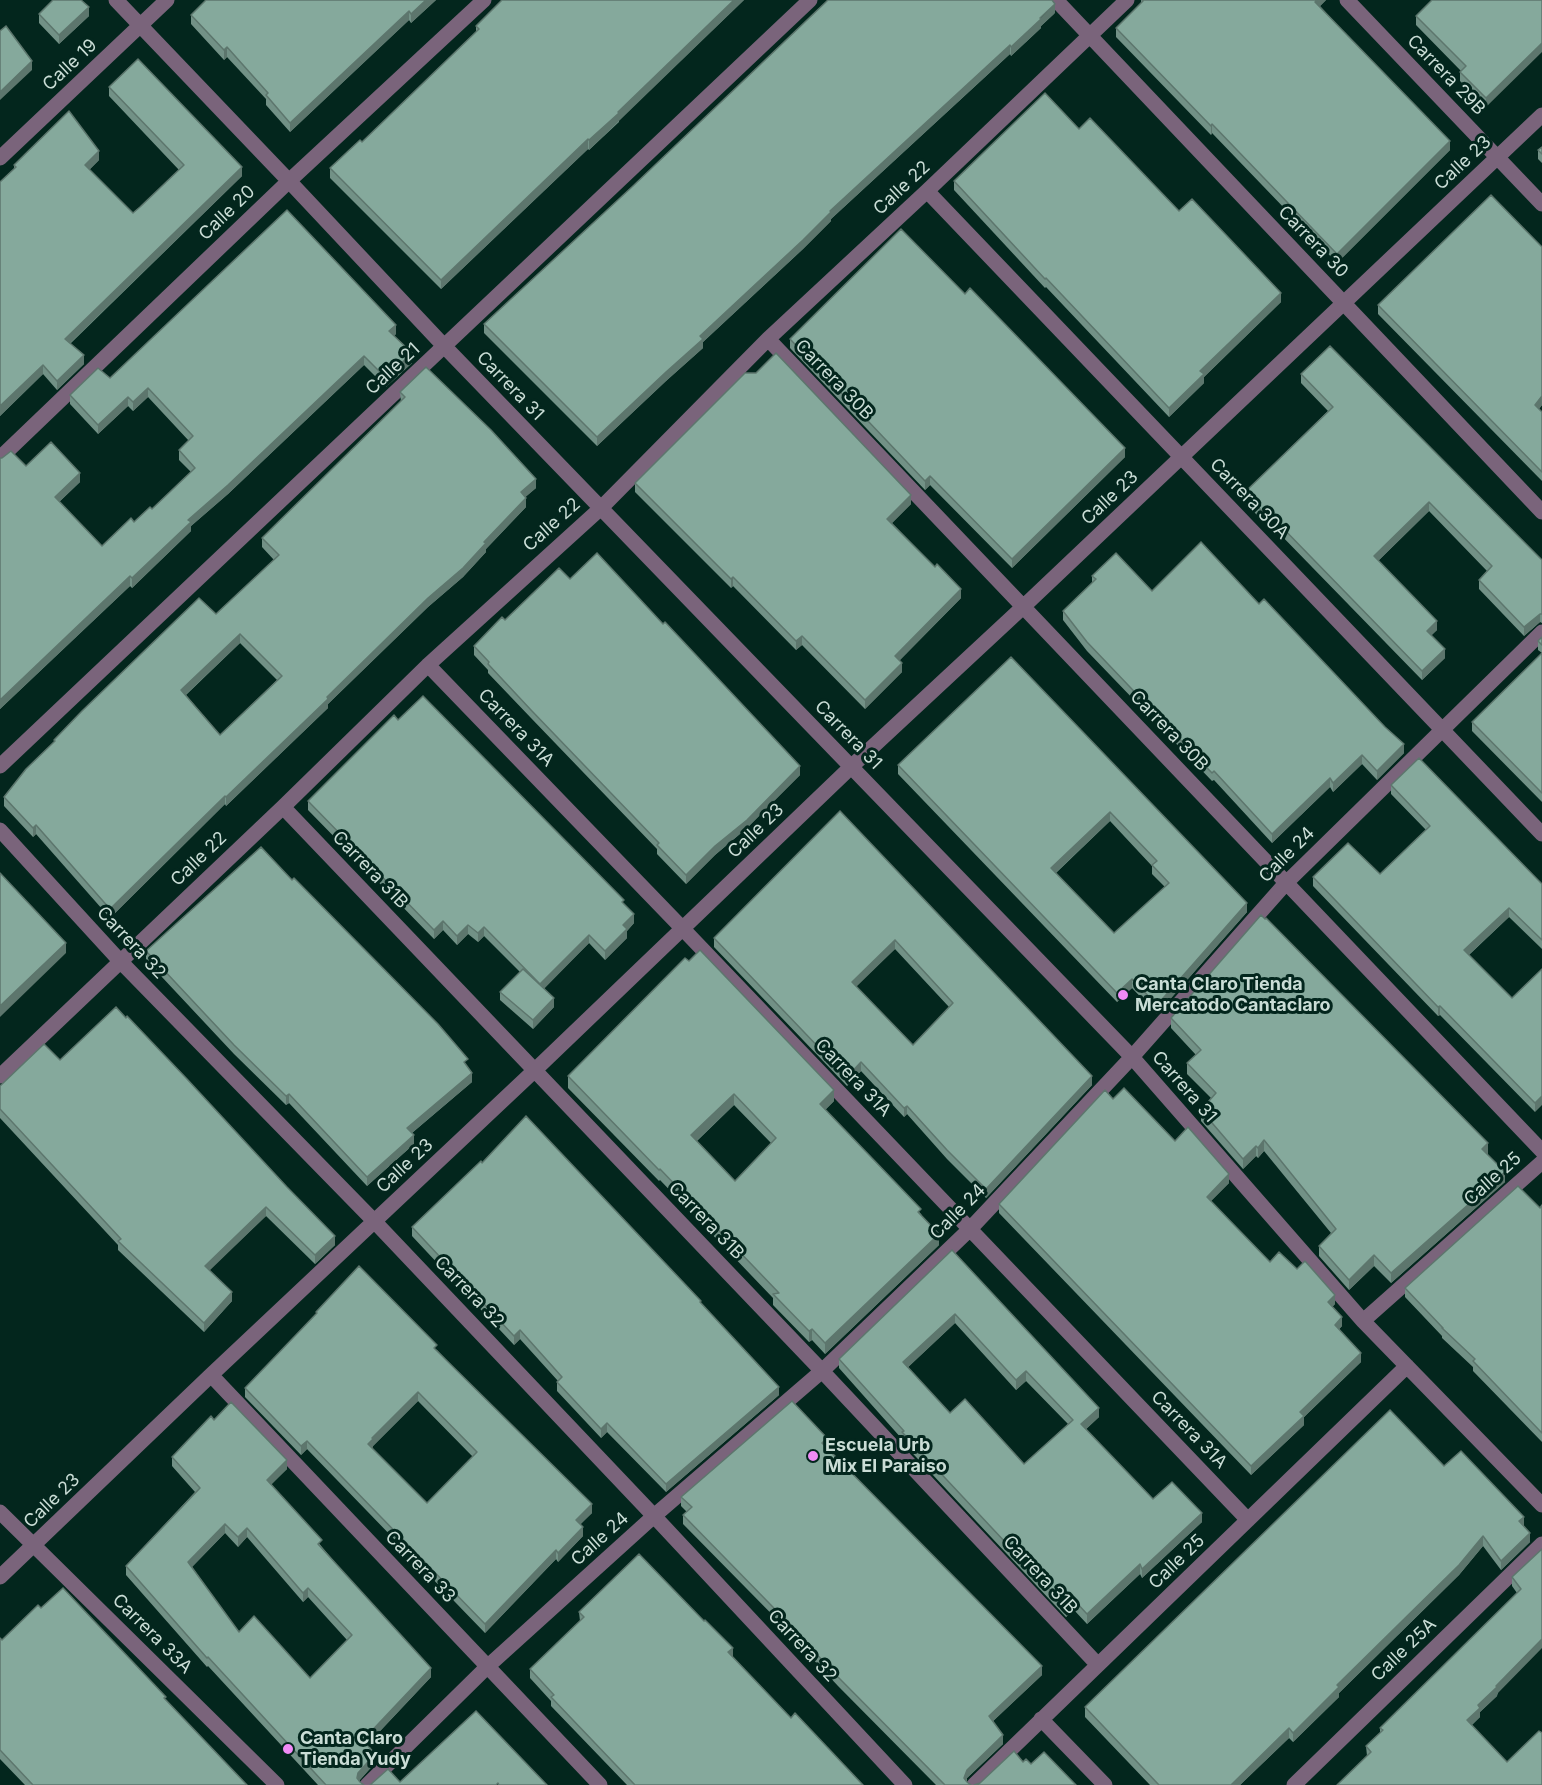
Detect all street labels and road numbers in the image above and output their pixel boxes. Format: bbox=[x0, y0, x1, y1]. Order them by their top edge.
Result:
street label: Carrera 29B bbox=[1402, 30, 1490, 120]
street label: Calle 19 bbox=[38, 35, 102, 95]
street label: Calle 23 bbox=[1430, 131, 1496, 195]
street label: Calle 22 bbox=[869, 156, 935, 220]
street label: Calle 20 bbox=[194, 181, 260, 245]
street label: Carrera 30 bbox=[1273, 202, 1353, 282]
street label: Carrera 30B bbox=[790, 335, 878, 425]
street label: Calle 21 bbox=[362, 339, 424, 399]
street label: Carrera 31 bbox=[472, 347, 548, 425]
street label: Carrera 30A bbox=[1205, 454, 1293, 544]
street label: Calle 23 bbox=[1077, 466, 1143, 530]
street label: Calle 22 bbox=[519, 494, 585, 556]
street label: Carrera 31A bbox=[473, 684, 559, 772]
street label: Carrera 30B bbox=[1125, 686, 1213, 776]
street label: Carrera 31 bbox=[810, 696, 886, 774]
street label: Calle 23 bbox=[723, 799, 789, 863]
street label: Calle 24 bbox=[1255, 823, 1319, 887]
street label: Calle 22 bbox=[167, 827, 231, 891]
street label: Carrera 31B bbox=[328, 827, 412, 913]
street label: Carrera 32 bbox=[92, 902, 170, 984]
street label: Carrera 31A bbox=[810, 1034, 896, 1122]
street label: Carrera 31 bbox=[1147, 1047, 1221, 1127]
street label: Calle 23 bbox=[372, 1134, 438, 1198]
street label: Calle 25 bbox=[1460, 1148, 1526, 1210]
street label: Carrera 31B bbox=[664, 1178, 748, 1264]
street label: Calle 24 bbox=[926, 1180, 990, 1244]
street label: Carrera 32 bbox=[430, 1252, 508, 1332]
street label: Carrera 31A bbox=[1146, 1386, 1232, 1474]
street label: Calle 23 bbox=[19, 1469, 85, 1533]
street label: Calle 24 bbox=[567, 1508, 633, 1570]
street label: Carrera 33 bbox=[380, 1527, 460, 1607]
street label: Calle 25 bbox=[1145, 1530, 1209, 1594]
street label: Carrera 31B bbox=[998, 1531, 1082, 1619]
street label: Carrera 33A bbox=[108, 1590, 196, 1678]
street label: Carrera 32 bbox=[763, 1605, 841, 1687]
street label: Calle 25A bbox=[1367, 1614, 1441, 1686]

